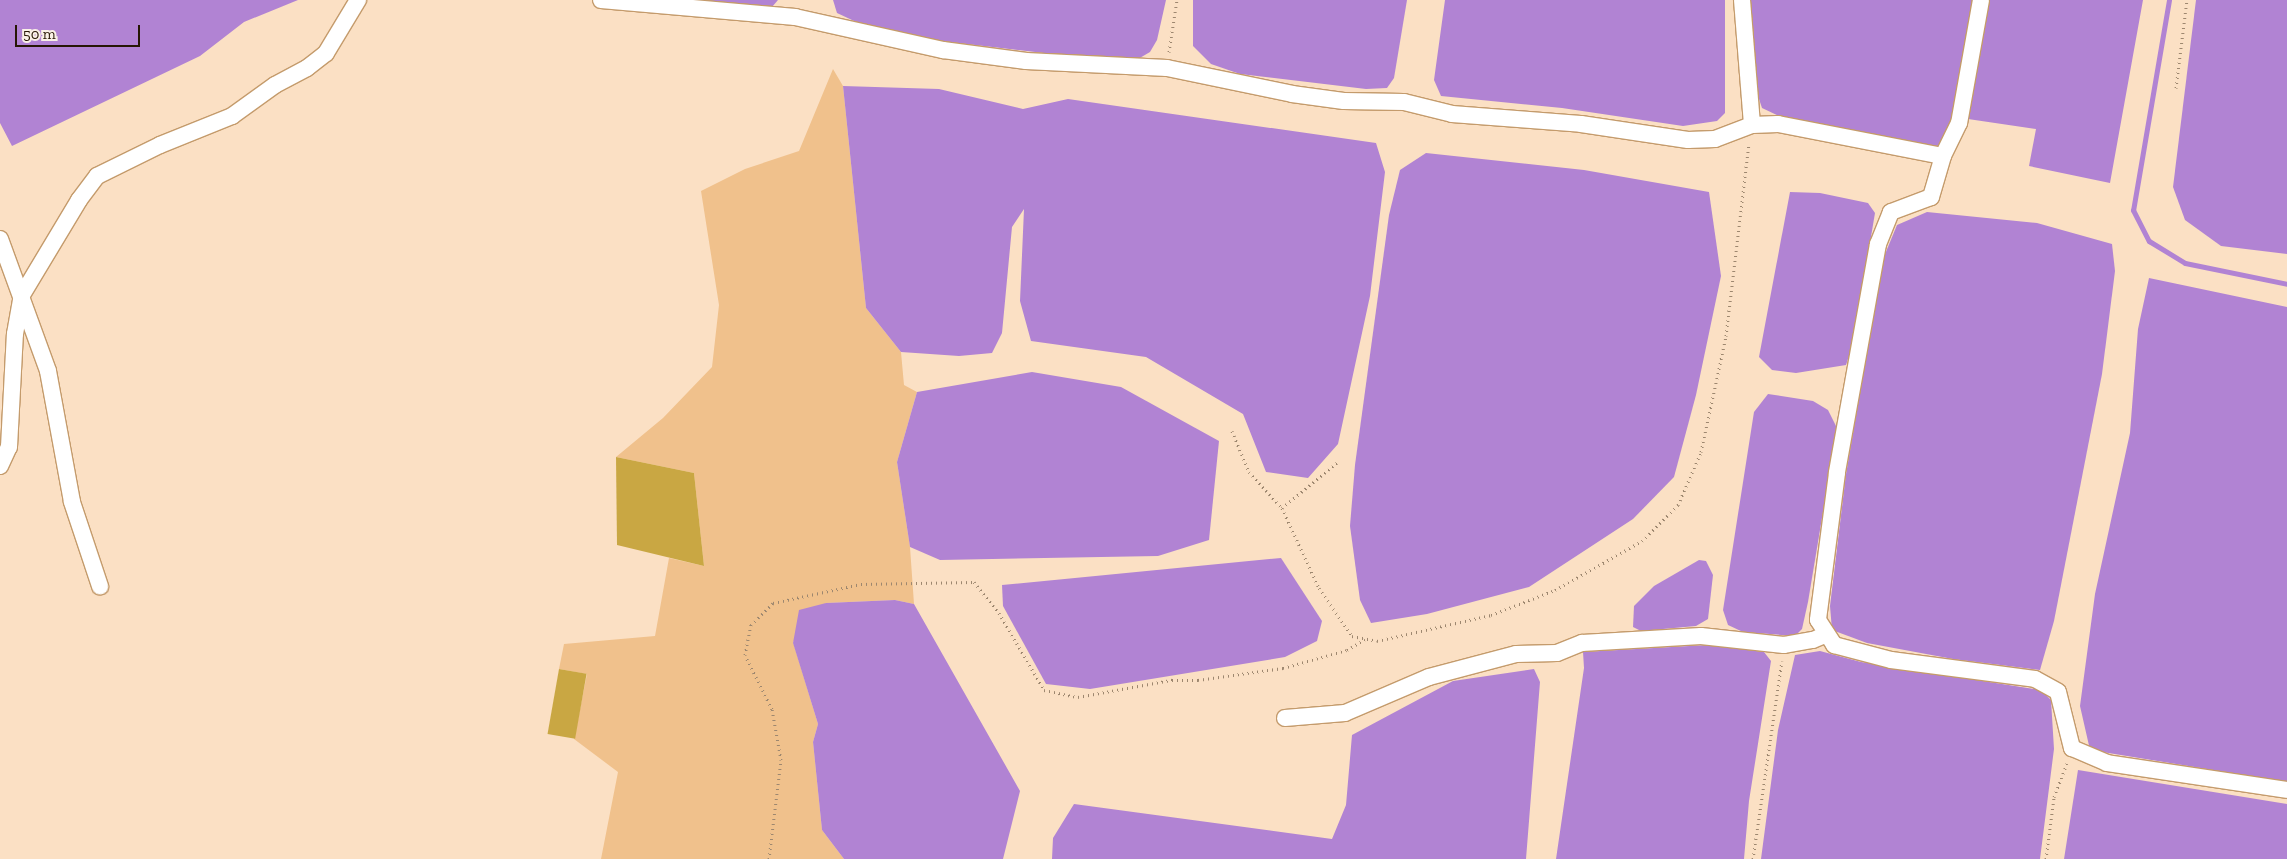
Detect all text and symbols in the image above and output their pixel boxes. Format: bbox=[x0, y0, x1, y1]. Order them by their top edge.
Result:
scale bar bbox=[18, 15, 142, 47]
text: 50 m bbox=[23, 25, 56, 43]

